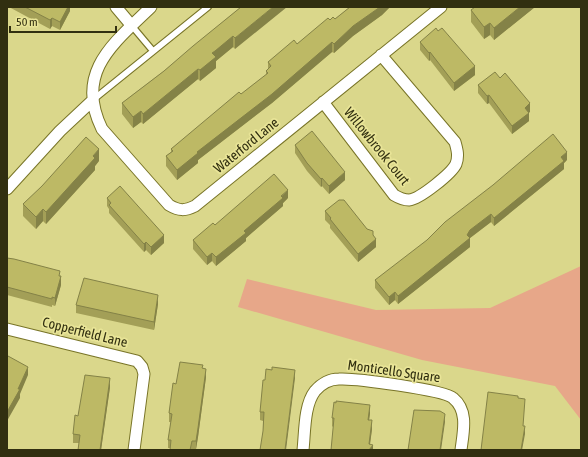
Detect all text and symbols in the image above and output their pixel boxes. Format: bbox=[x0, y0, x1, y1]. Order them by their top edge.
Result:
scale bar bbox=[10, 8, 116, 34]
text: 50 m bbox=[16, 15, 38, 29]
street label: Willowbrook Court bbox=[341, 104, 413, 188]
street label: Waterford Lane bbox=[210, 114, 282, 176]
street label: Copperfield Lane bbox=[41, 314, 129, 350]
street label: Monticello Square bbox=[347, 357, 441, 385]

